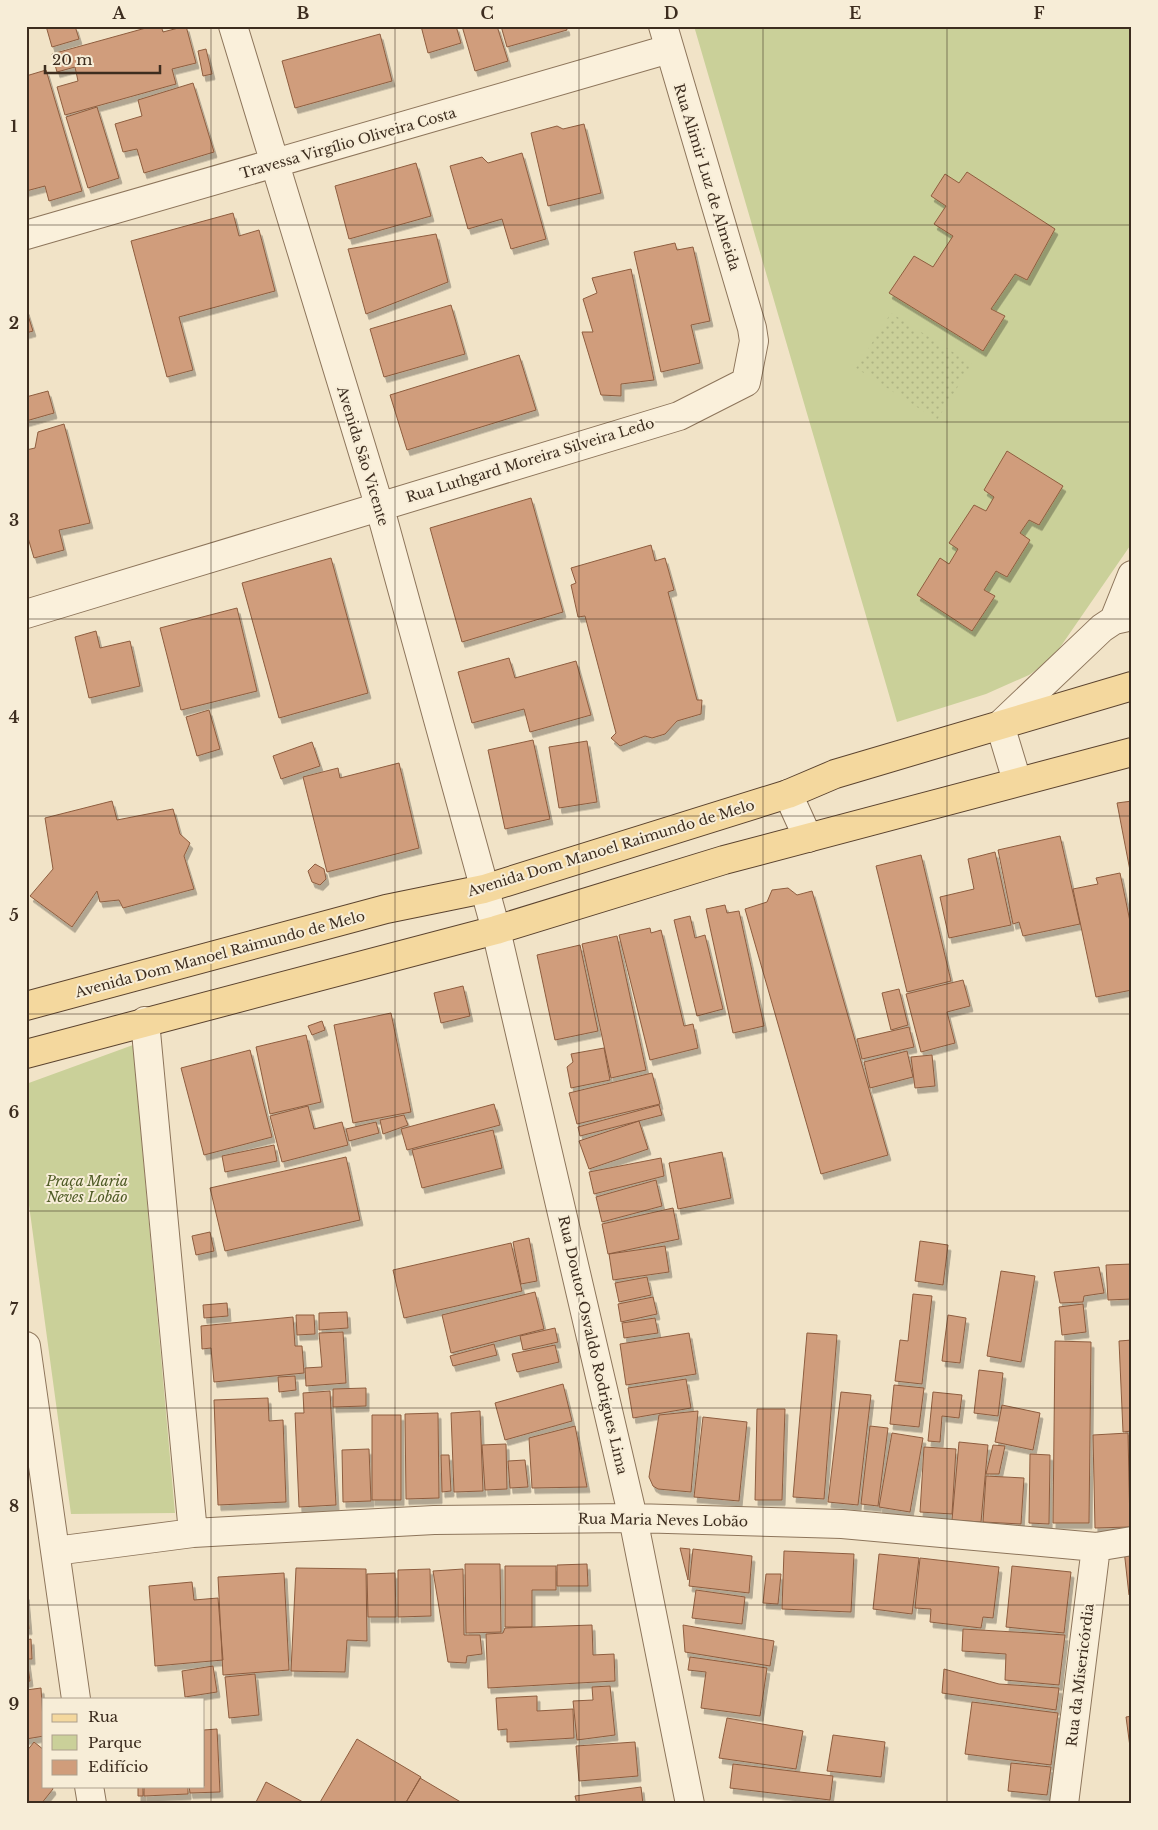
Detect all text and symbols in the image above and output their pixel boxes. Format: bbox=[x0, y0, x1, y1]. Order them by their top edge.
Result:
text: A bbox=[112, 3, 127, 23]
text: B bbox=[297, 3, 310, 23]
text: C bbox=[480, 3, 494, 23]
text: D bbox=[664, 3, 678, 23]
text: E bbox=[849, 3, 861, 23]
text: F bbox=[1033, 3, 1045, 23]
scale bar bbox=[45, 42, 160, 74]
text: 20 m bbox=[52, 50, 92, 69]
street label: Rua Alimir Luz de Almeida bbox=[670, 81, 744, 273]
street label: Travessa Virgílio Oliveira Costa bbox=[238, 103, 458, 182]
text: 1 bbox=[11, 116, 18, 136]
text: 2 bbox=[9, 313, 19, 333]
street label: Avenida São Vicente bbox=[333, 383, 393, 528]
street label: Rua Luthgard Moreira Silveira Ledo bbox=[404, 414, 656, 506]
text: 3 bbox=[9, 510, 19, 530]
text: 4 bbox=[9, 707, 19, 727]
street label: Avenida Dom Manoel Raimundo de Melo bbox=[464, 796, 757, 901]
text: 5 bbox=[9, 905, 19, 925]
street label: Avenida Dom Manoel Raimundo de Melo bbox=[72, 907, 367, 1002]
text: 6 bbox=[9, 1102, 20, 1122]
park label: Praça Maria Neves Lobão bbox=[45, 1172, 128, 1206]
street label: Rua Doutor Osvaldo Rodrigues Lima bbox=[554, 1214, 632, 1476]
text: 7 bbox=[10, 1299, 19, 1319]
text: 8 bbox=[9, 1496, 19, 1516]
street label: Rua Maria Neves Lobão bbox=[578, 1510, 748, 1530]
street label: Rua da Misericórdia bbox=[1062, 1602, 1098, 1748]
text: 9 bbox=[9, 1694, 20, 1714]
legend bbox=[42, 1698, 205, 1788]
text: Rua bbox=[88, 1707, 119, 1726]
text: Parque bbox=[88, 1733, 142, 1752]
text: Edifício bbox=[88, 1757, 149, 1776]

